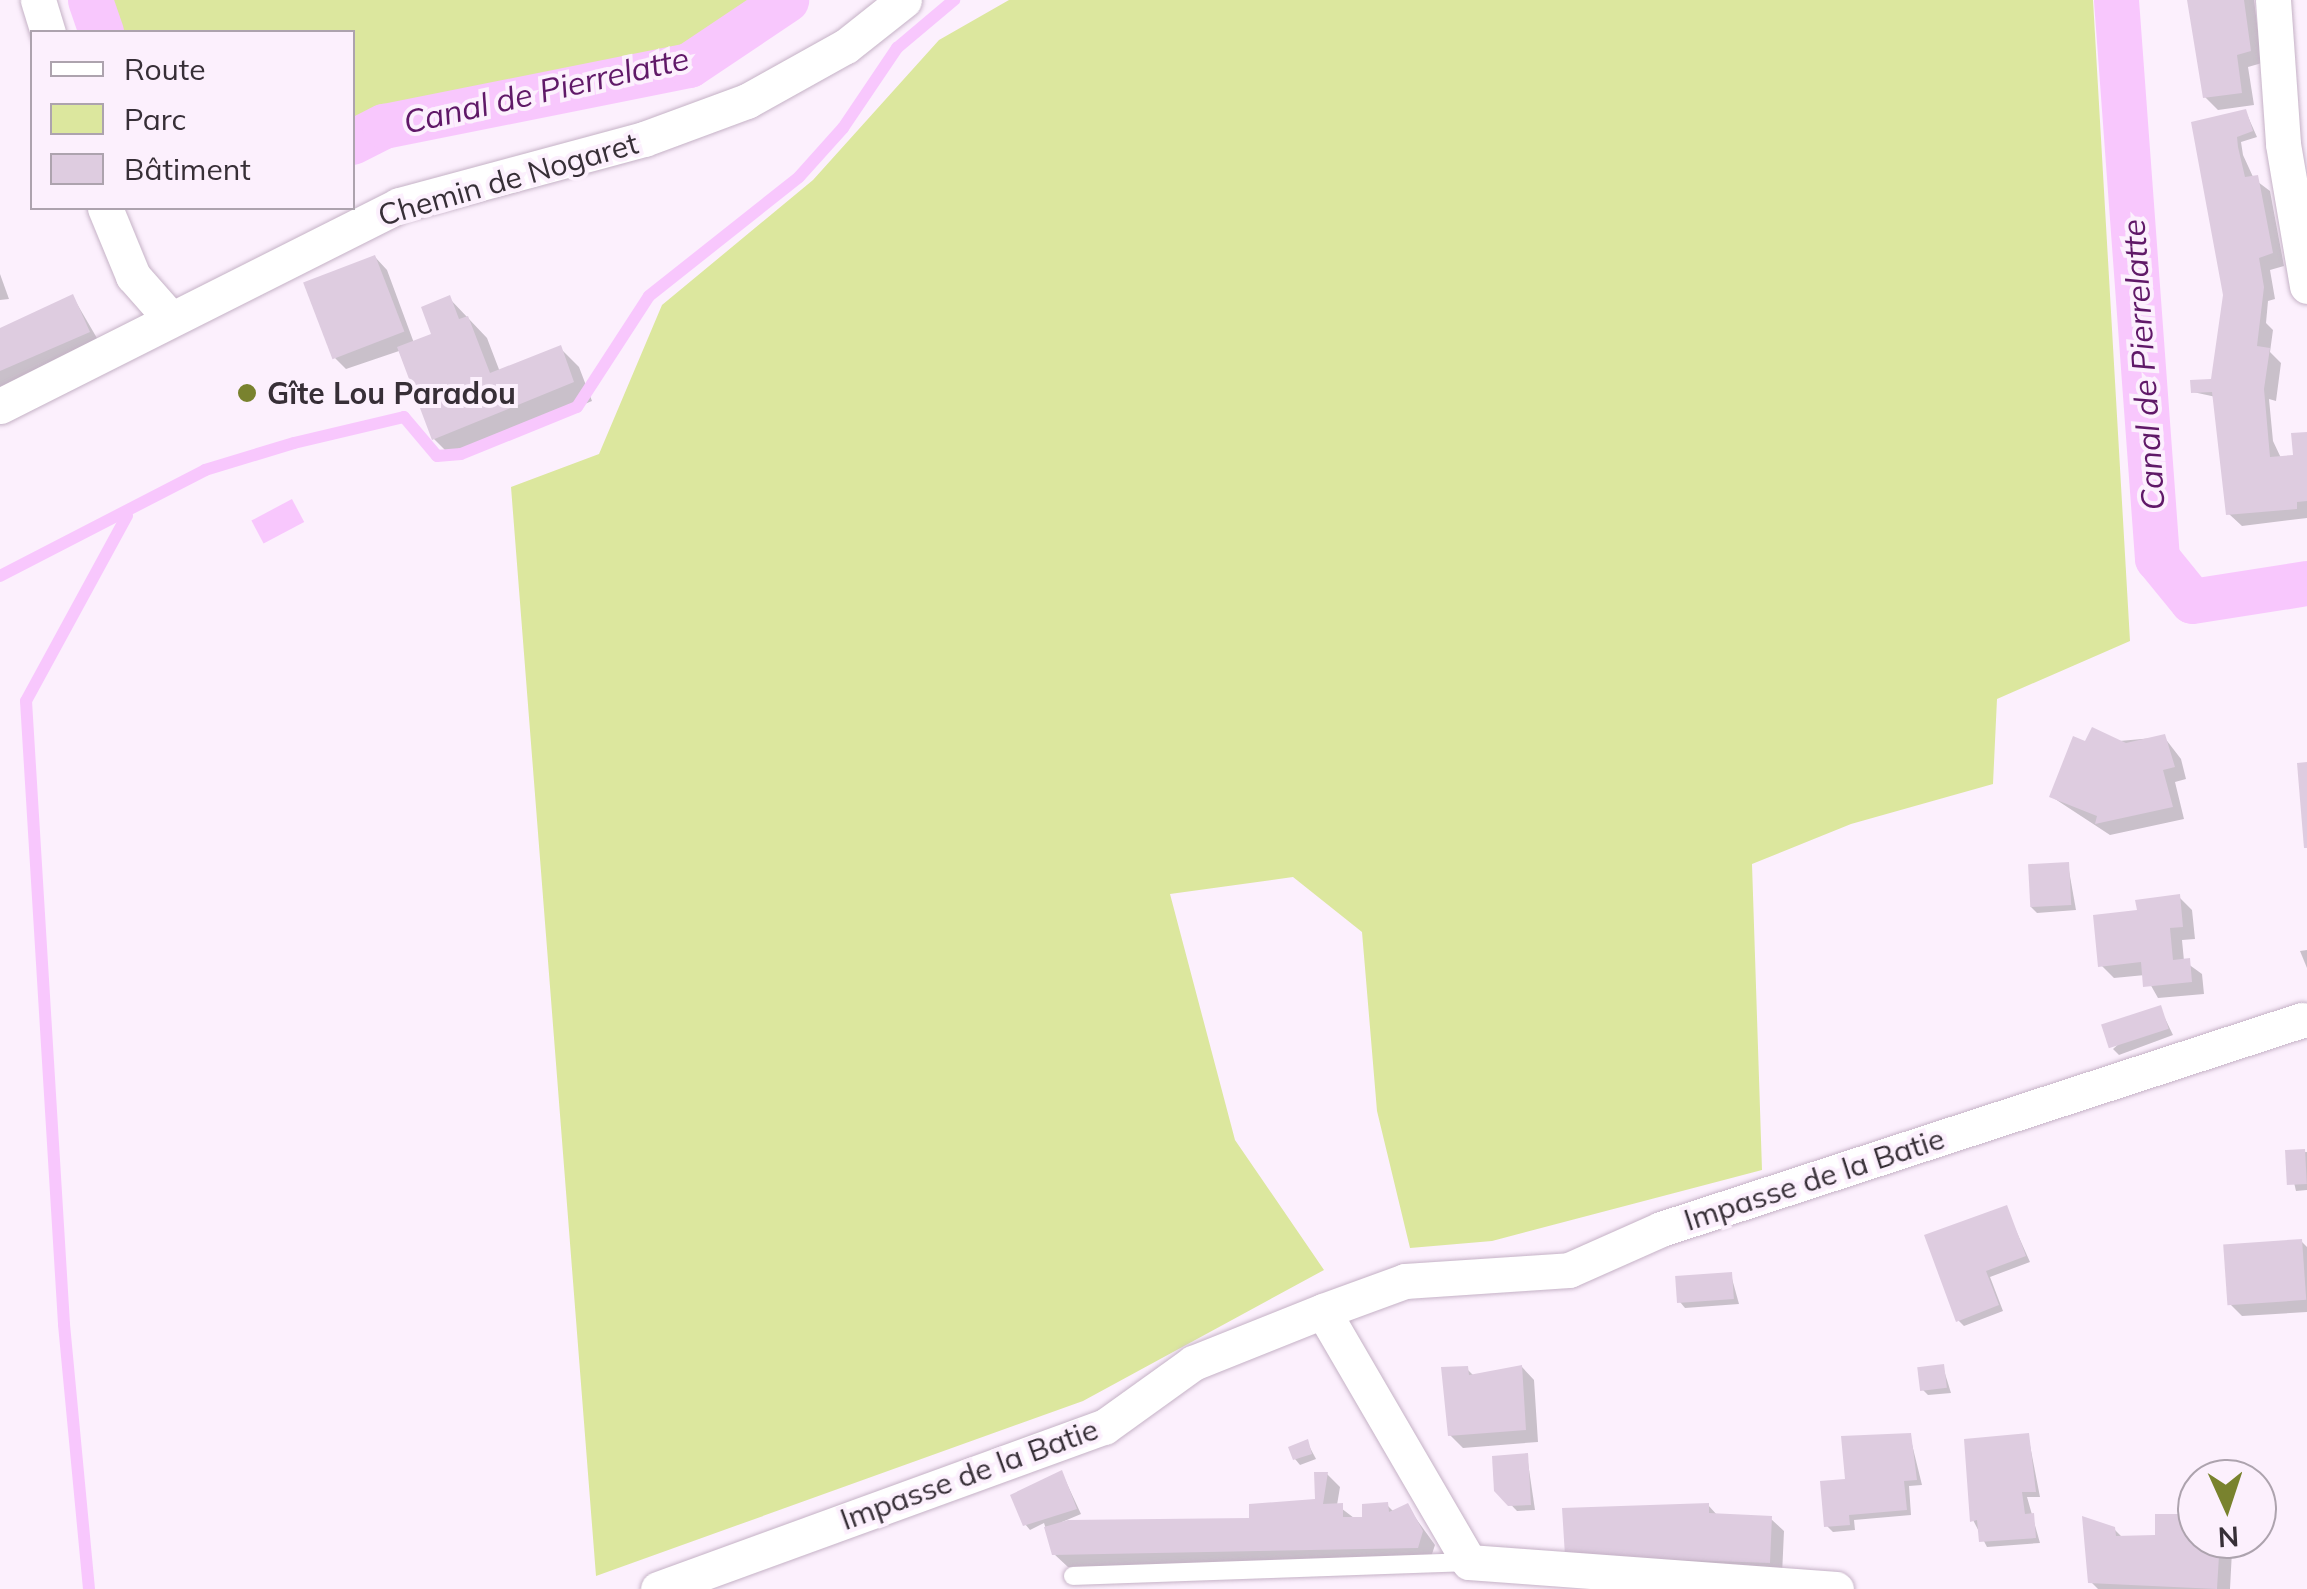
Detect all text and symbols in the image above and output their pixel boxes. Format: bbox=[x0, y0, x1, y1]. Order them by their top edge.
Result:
legend bbox=[30, 30, 355, 210]
water label: Canal de Pierrelatte bbox=[400, 38, 692, 142]
text: Route bbox=[124, 50, 206, 88]
text: Parc bbox=[124, 100, 186, 138]
street label: Chemin de Nogaret bbox=[374, 125, 642, 233]
text: Bâtiment bbox=[124, 150, 251, 188]
water label: Canal de Pierrelatte bbox=[2114, 218, 2172, 512]
place label: Gîte Lou Paradou bbox=[267, 375, 516, 411]
marker: Gîte Lou Paradou bbox=[236, 382, 258, 404]
street label: Impasse de la Batie bbox=[1679, 1120, 1949, 1238]
street label: Impasse de la Batie bbox=[835, 1411, 1103, 1537]
north arrow bbox=[2177, 1459, 2277, 1559]
text: N bbox=[2217, 1519, 2240, 1555]

